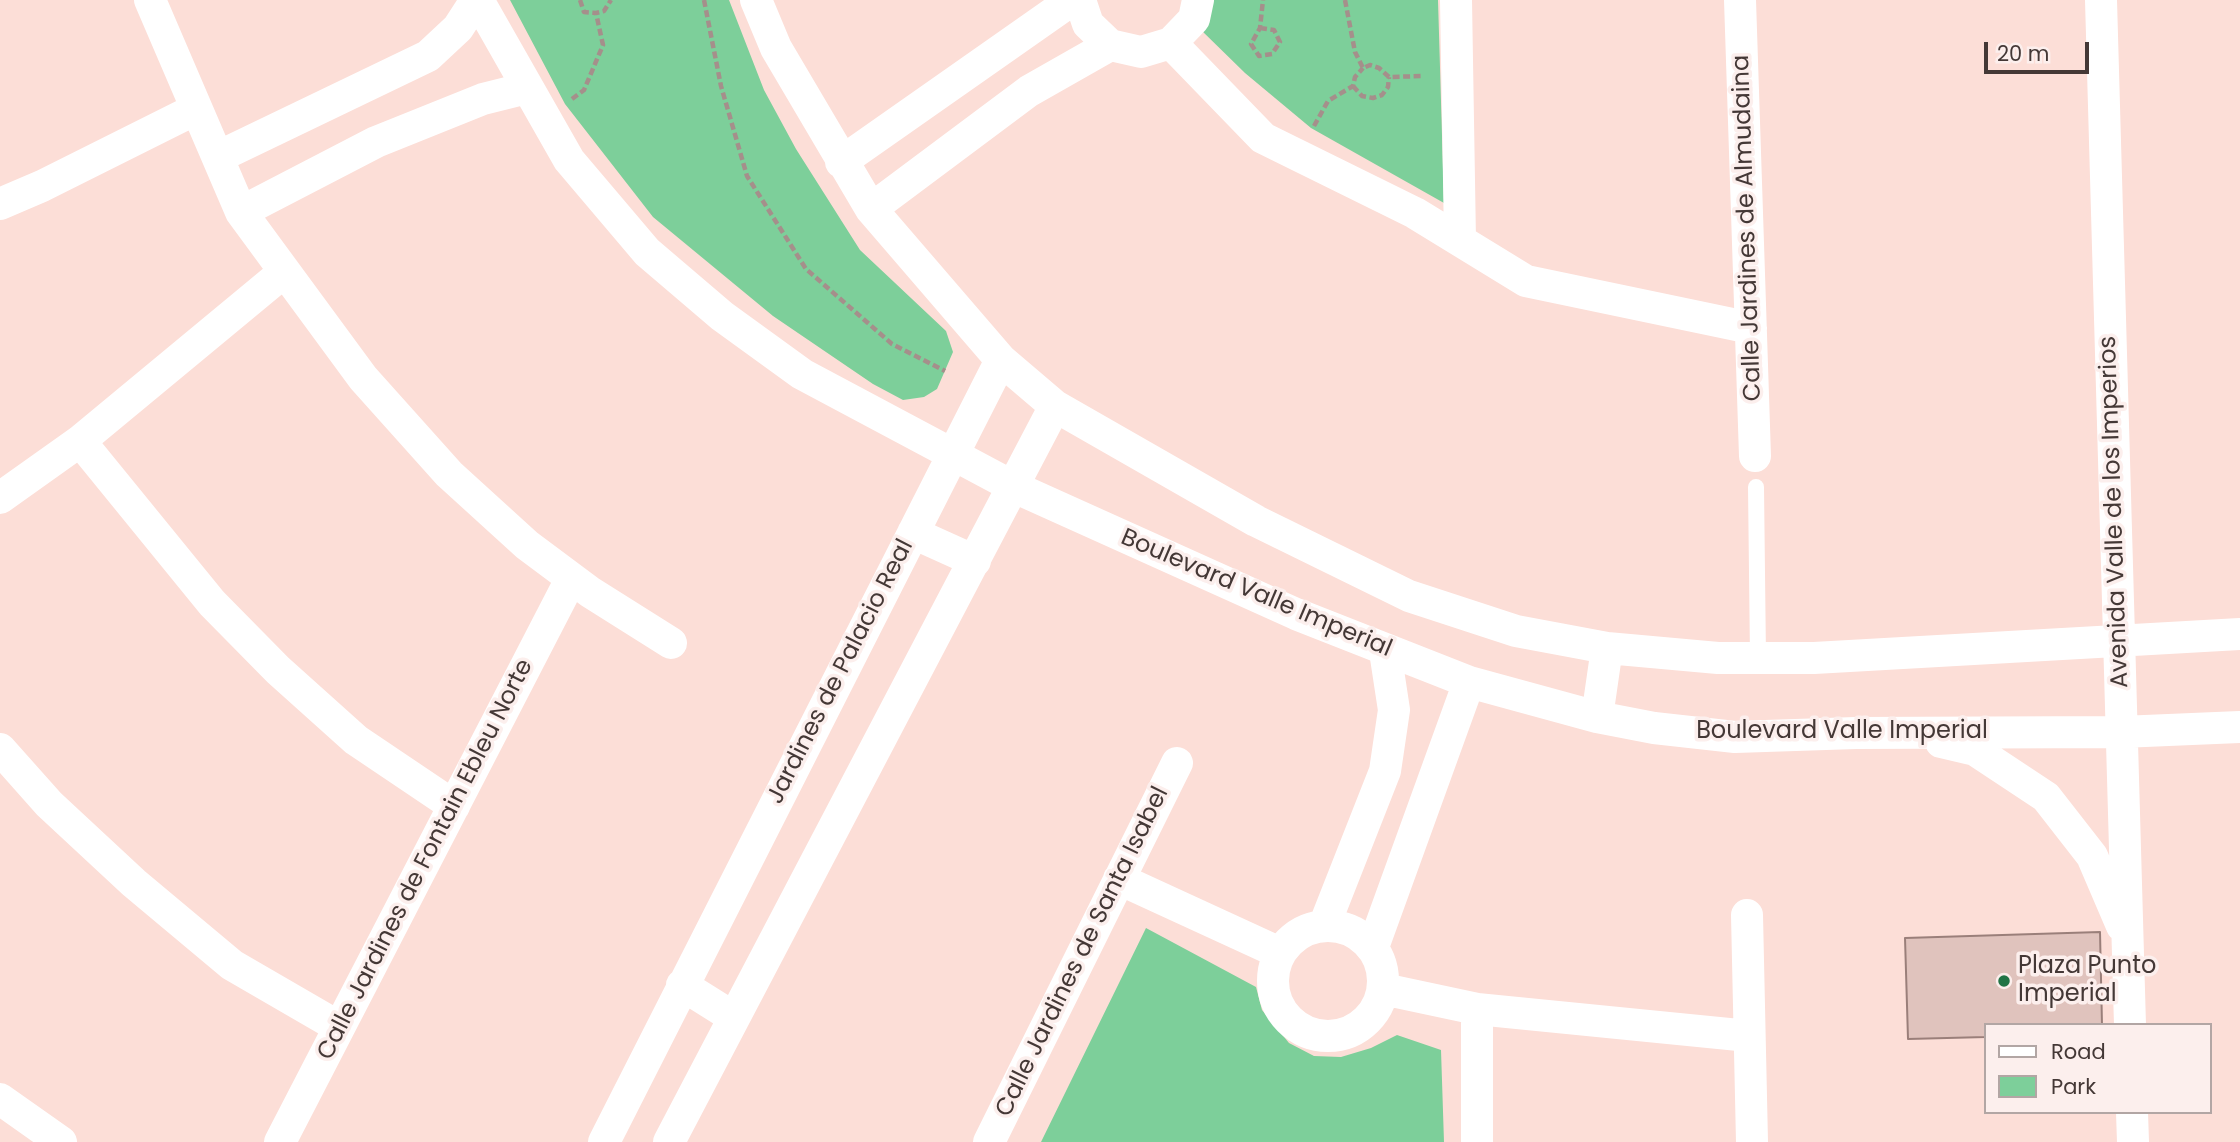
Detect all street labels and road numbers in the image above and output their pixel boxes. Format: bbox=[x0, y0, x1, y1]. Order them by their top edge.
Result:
street label: Calle Jardines de Almudaina bbox=[1728, 54, 1768, 402]
street label: Avenida Valle de los Imperios bbox=[2094, 335, 2136, 689]
street label: Boulevard Valle Imperial bbox=[1116, 524, 1396, 664]
street label: Jardines de Palacio Real bbox=[762, 535, 920, 809]
street label: Calle Jardines de Fontain Ebleu Norte bbox=[312, 655, 540, 1065]
street label: Boulevard Valle Imperial bbox=[1696, 718, 1988, 746]
street label: Calle Jardines de Santa Isabel bbox=[990, 782, 1176, 1122]

